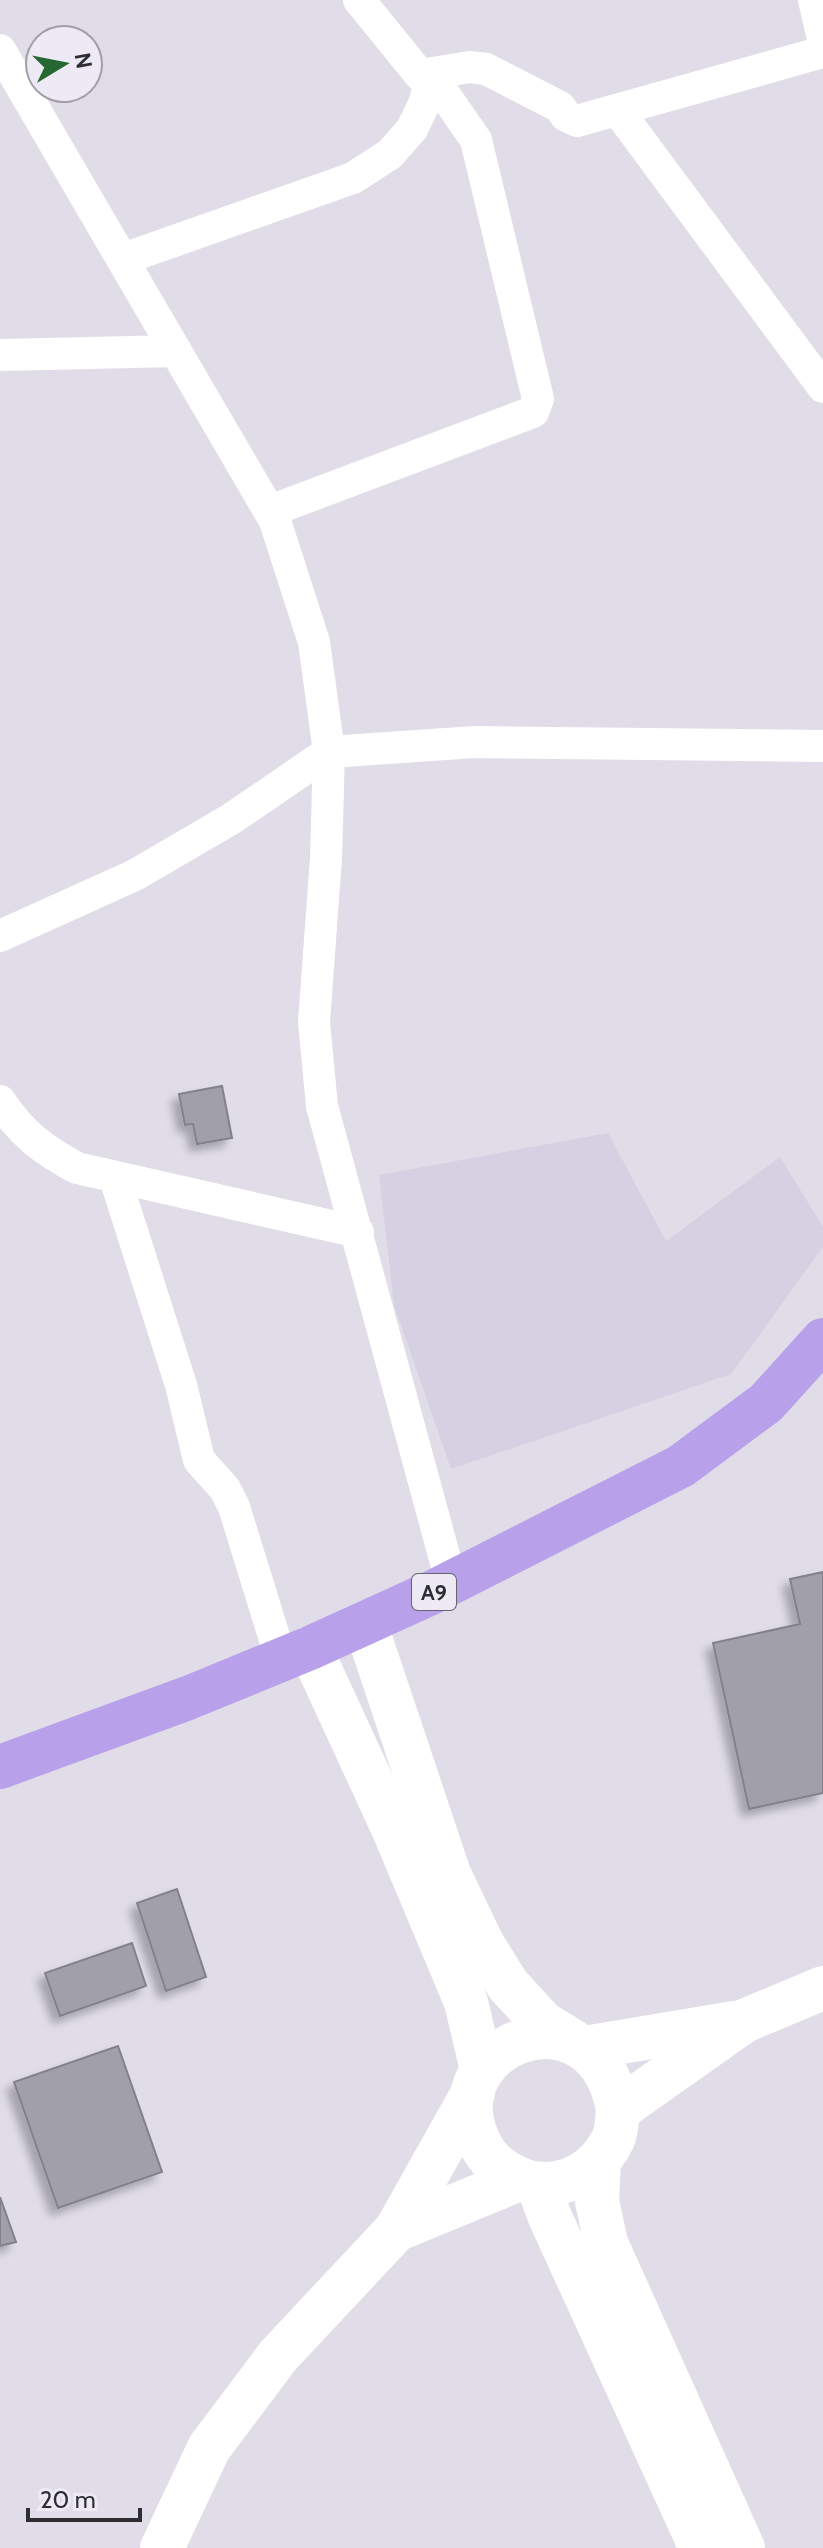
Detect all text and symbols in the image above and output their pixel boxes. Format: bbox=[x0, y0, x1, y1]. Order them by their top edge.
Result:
north arrow bbox=[24, 24, 104, 104]
text: N bbox=[69, 51, 98, 71]
road number: A9 bbox=[412, 1574, 456, 1610]
scale bar bbox=[28, 2472, 140, 2522]
text: 20 m bbox=[40, 2485, 96, 2514]

